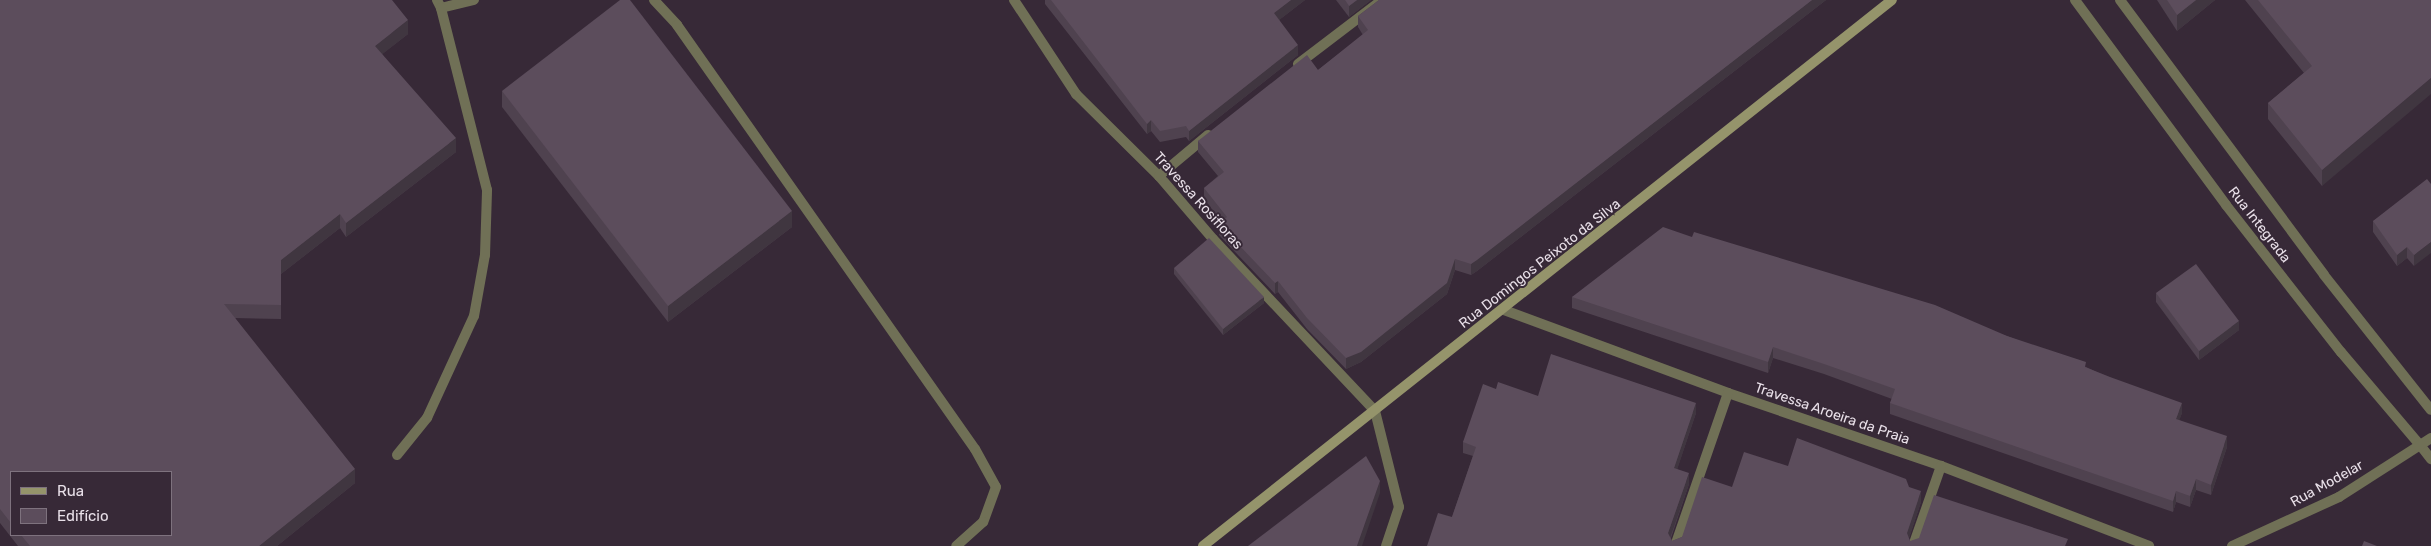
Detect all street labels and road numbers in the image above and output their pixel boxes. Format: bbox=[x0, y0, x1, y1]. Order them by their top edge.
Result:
street label: Travessa Rosifloras bbox=[1150, 149, 1246, 253]
street label: Rua Integrada bbox=[2224, 184, 2294, 266]
street label: Rua Domingos Peixoto da Silva bbox=[1456, 196, 1624, 332]
street label: Travessa Aroeira da Praia bbox=[1752, 379, 1912, 449]
street label: Rua Modelar bbox=[2288, 457, 2366, 511]

